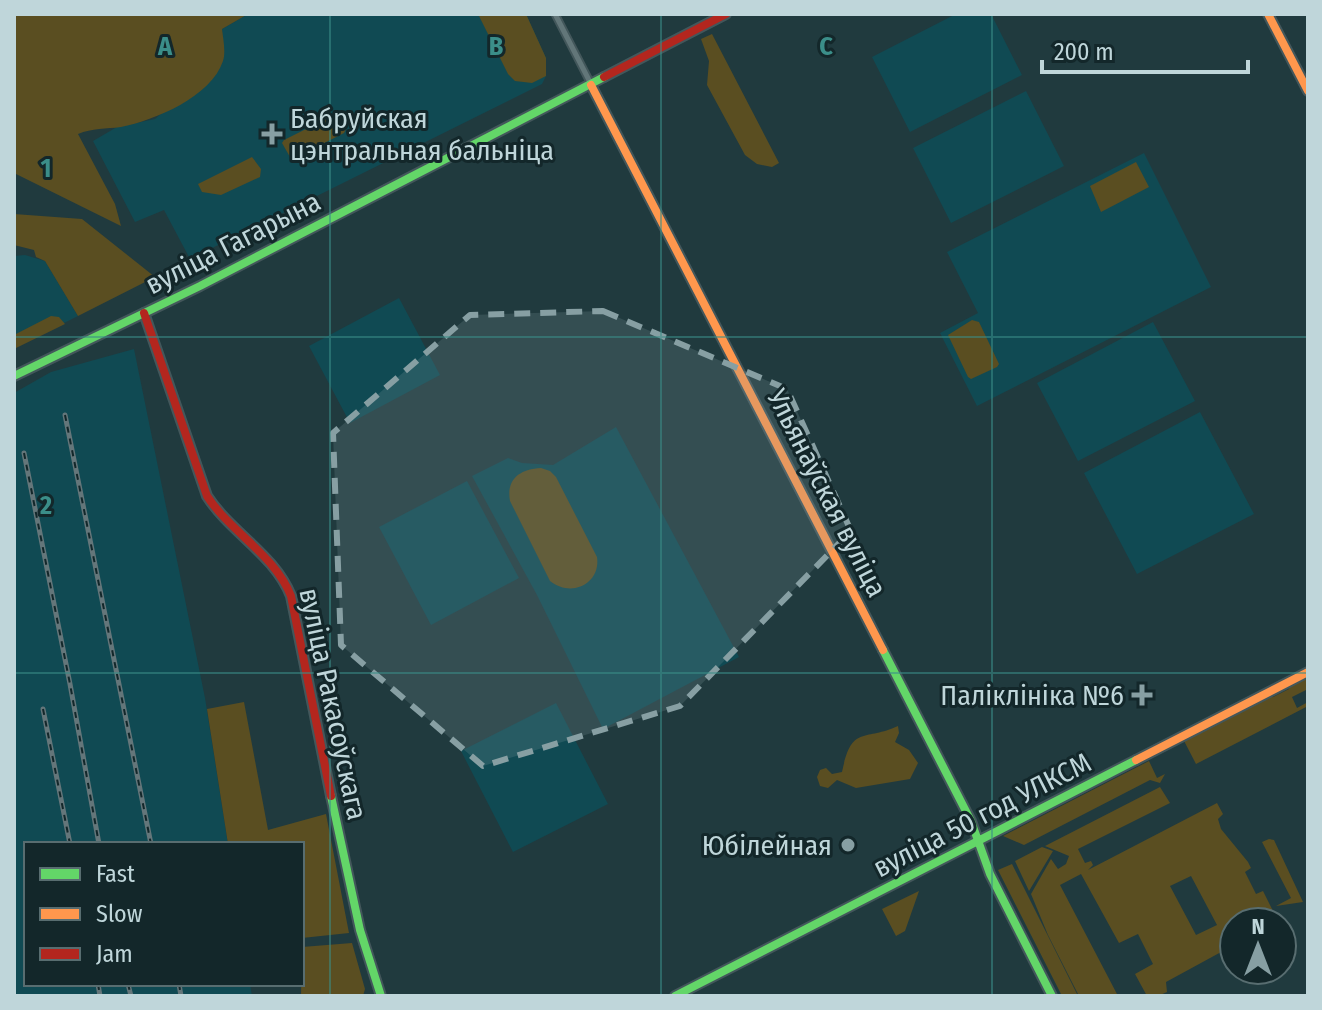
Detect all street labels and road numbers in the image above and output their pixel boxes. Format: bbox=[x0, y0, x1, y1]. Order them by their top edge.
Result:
street label: вуліца Гагарына bbox=[140, 185, 326, 301]
street label: Ульянаўская вуліца bbox=[760, 383, 894, 602]
street label: вуліца Ракасоўскага bbox=[292, 585, 374, 823]
street label: вуліца 50 год УЛКСМ bbox=[868, 746, 1096, 884]

